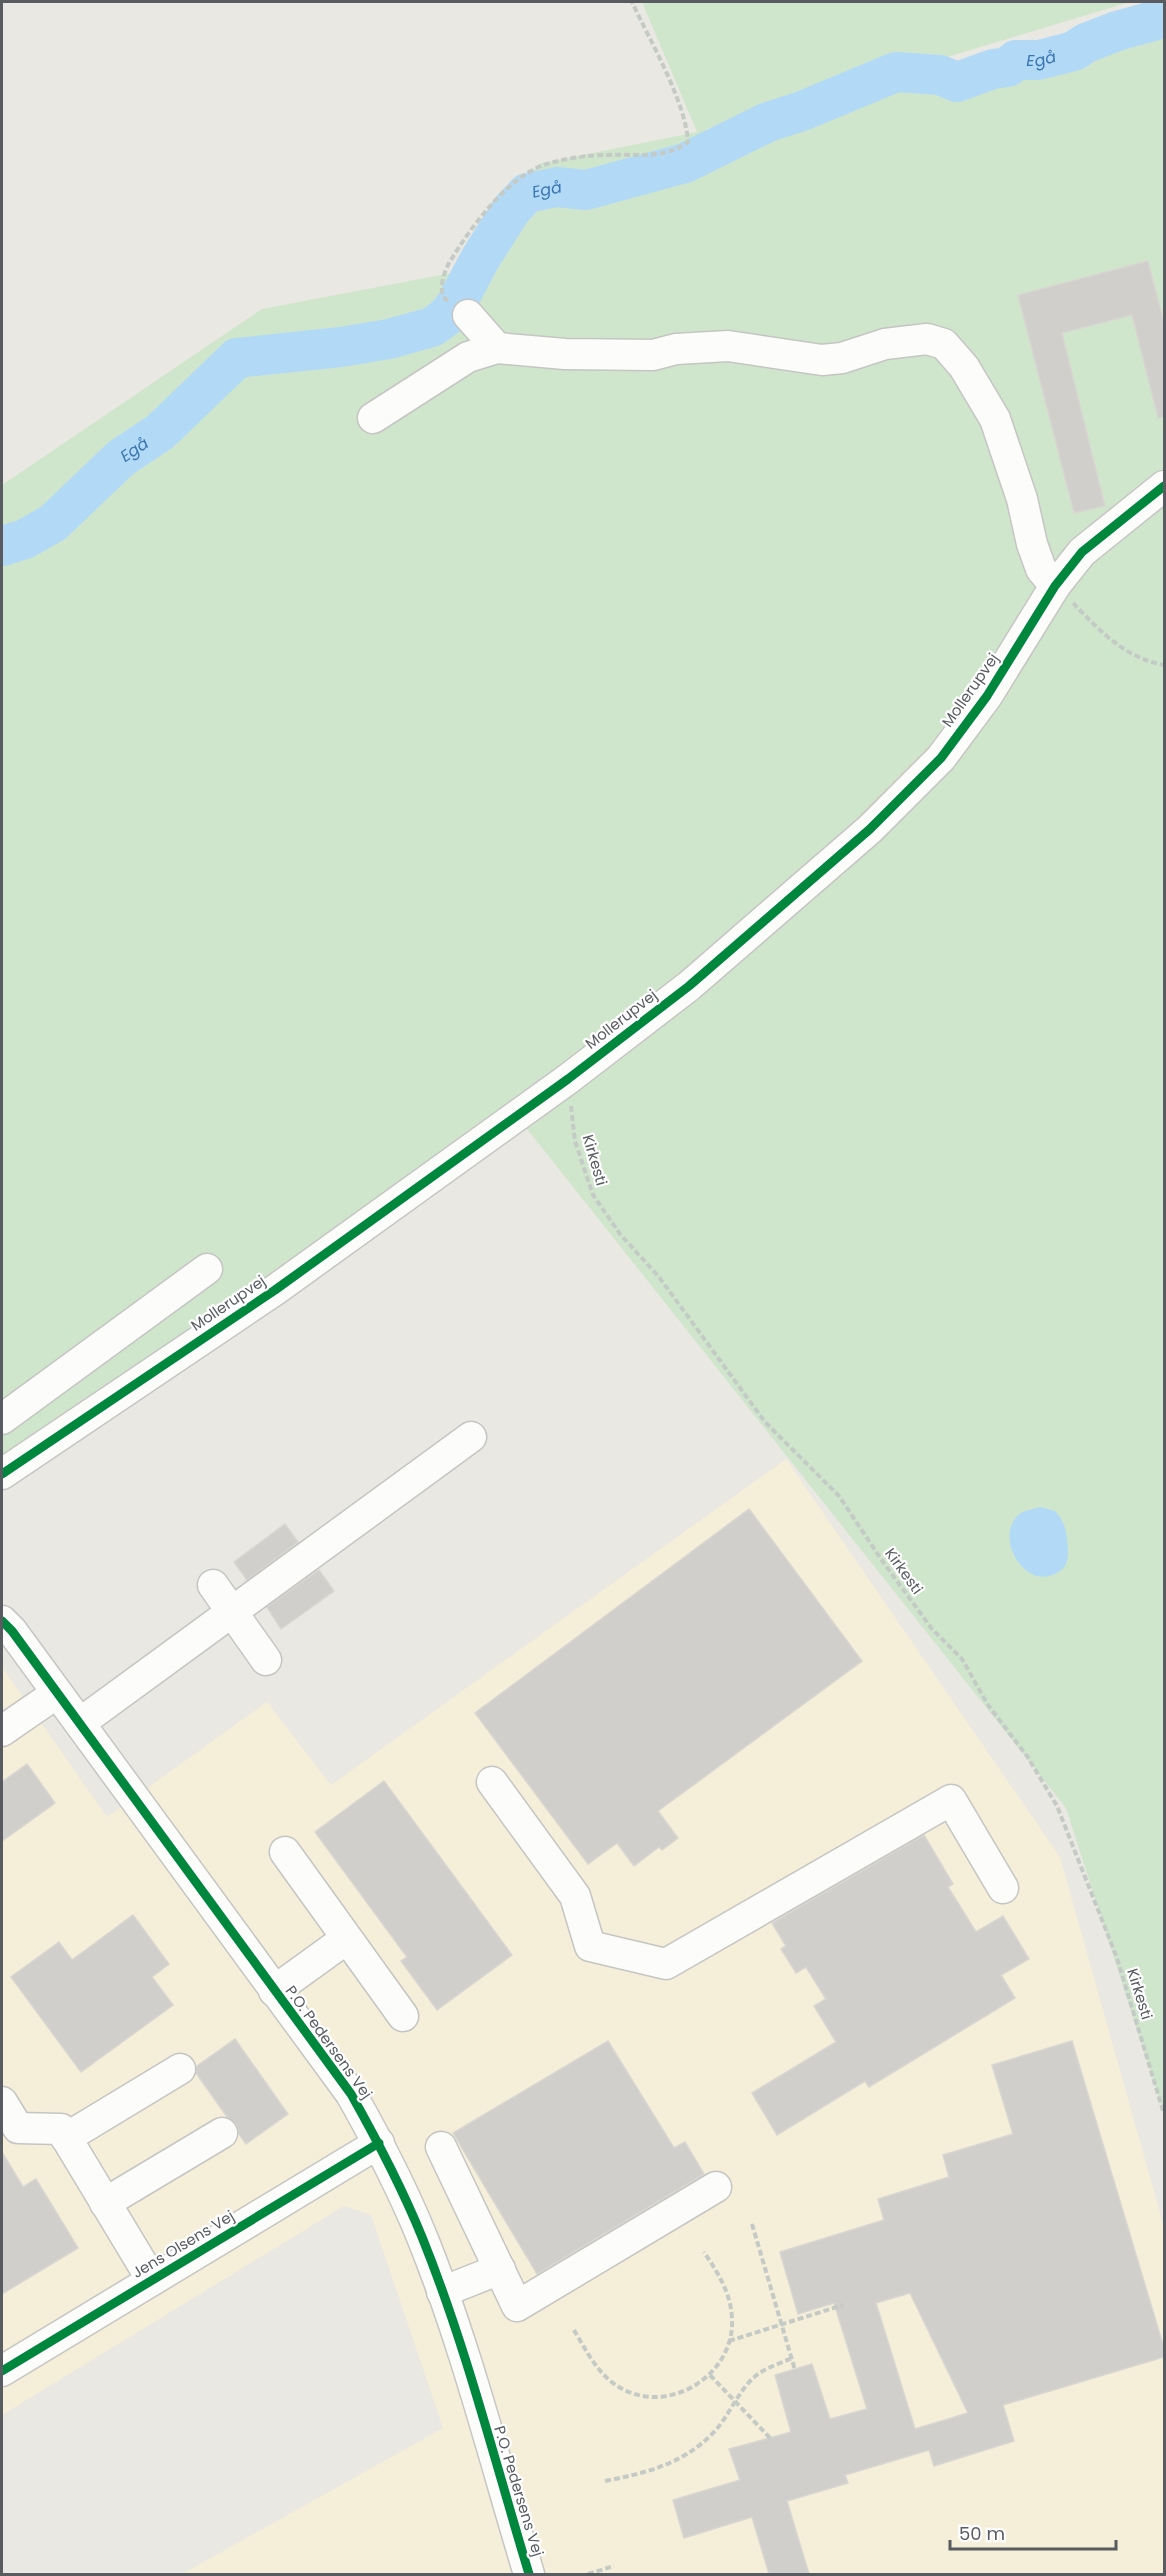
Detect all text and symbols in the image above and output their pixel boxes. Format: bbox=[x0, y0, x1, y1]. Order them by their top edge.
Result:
water label: Egå bbox=[1026, 45, 1059, 72]
water label: Egå bbox=[530, 175, 564, 203]
water label: Egå bbox=[115, 431, 153, 467]
street label: Mollerupvej bbox=[937, 649, 1003, 731]
street label: Mollerupvej bbox=[581, 984, 661, 1054]
street label: Kirkesti bbox=[578, 1132, 612, 1188]
street label: Mollerupvej bbox=[186, 1270, 270, 1336]
street label: Kirkesti bbox=[880, 1544, 928, 1598]
street label: Kirkesti bbox=[1122, 1966, 1158, 2022]
street label: P.O. Pedersens Vej bbox=[281, 1981, 377, 2103]
street label: Jens Olsens Vej bbox=[128, 2205, 238, 2283]
street label: P.O. Pedersens Vej bbox=[489, 2423, 549, 2559]
scale bar bbox=[950, 2513, 1116, 2551]
text: 50 m bbox=[959, 2521, 1005, 2546]

